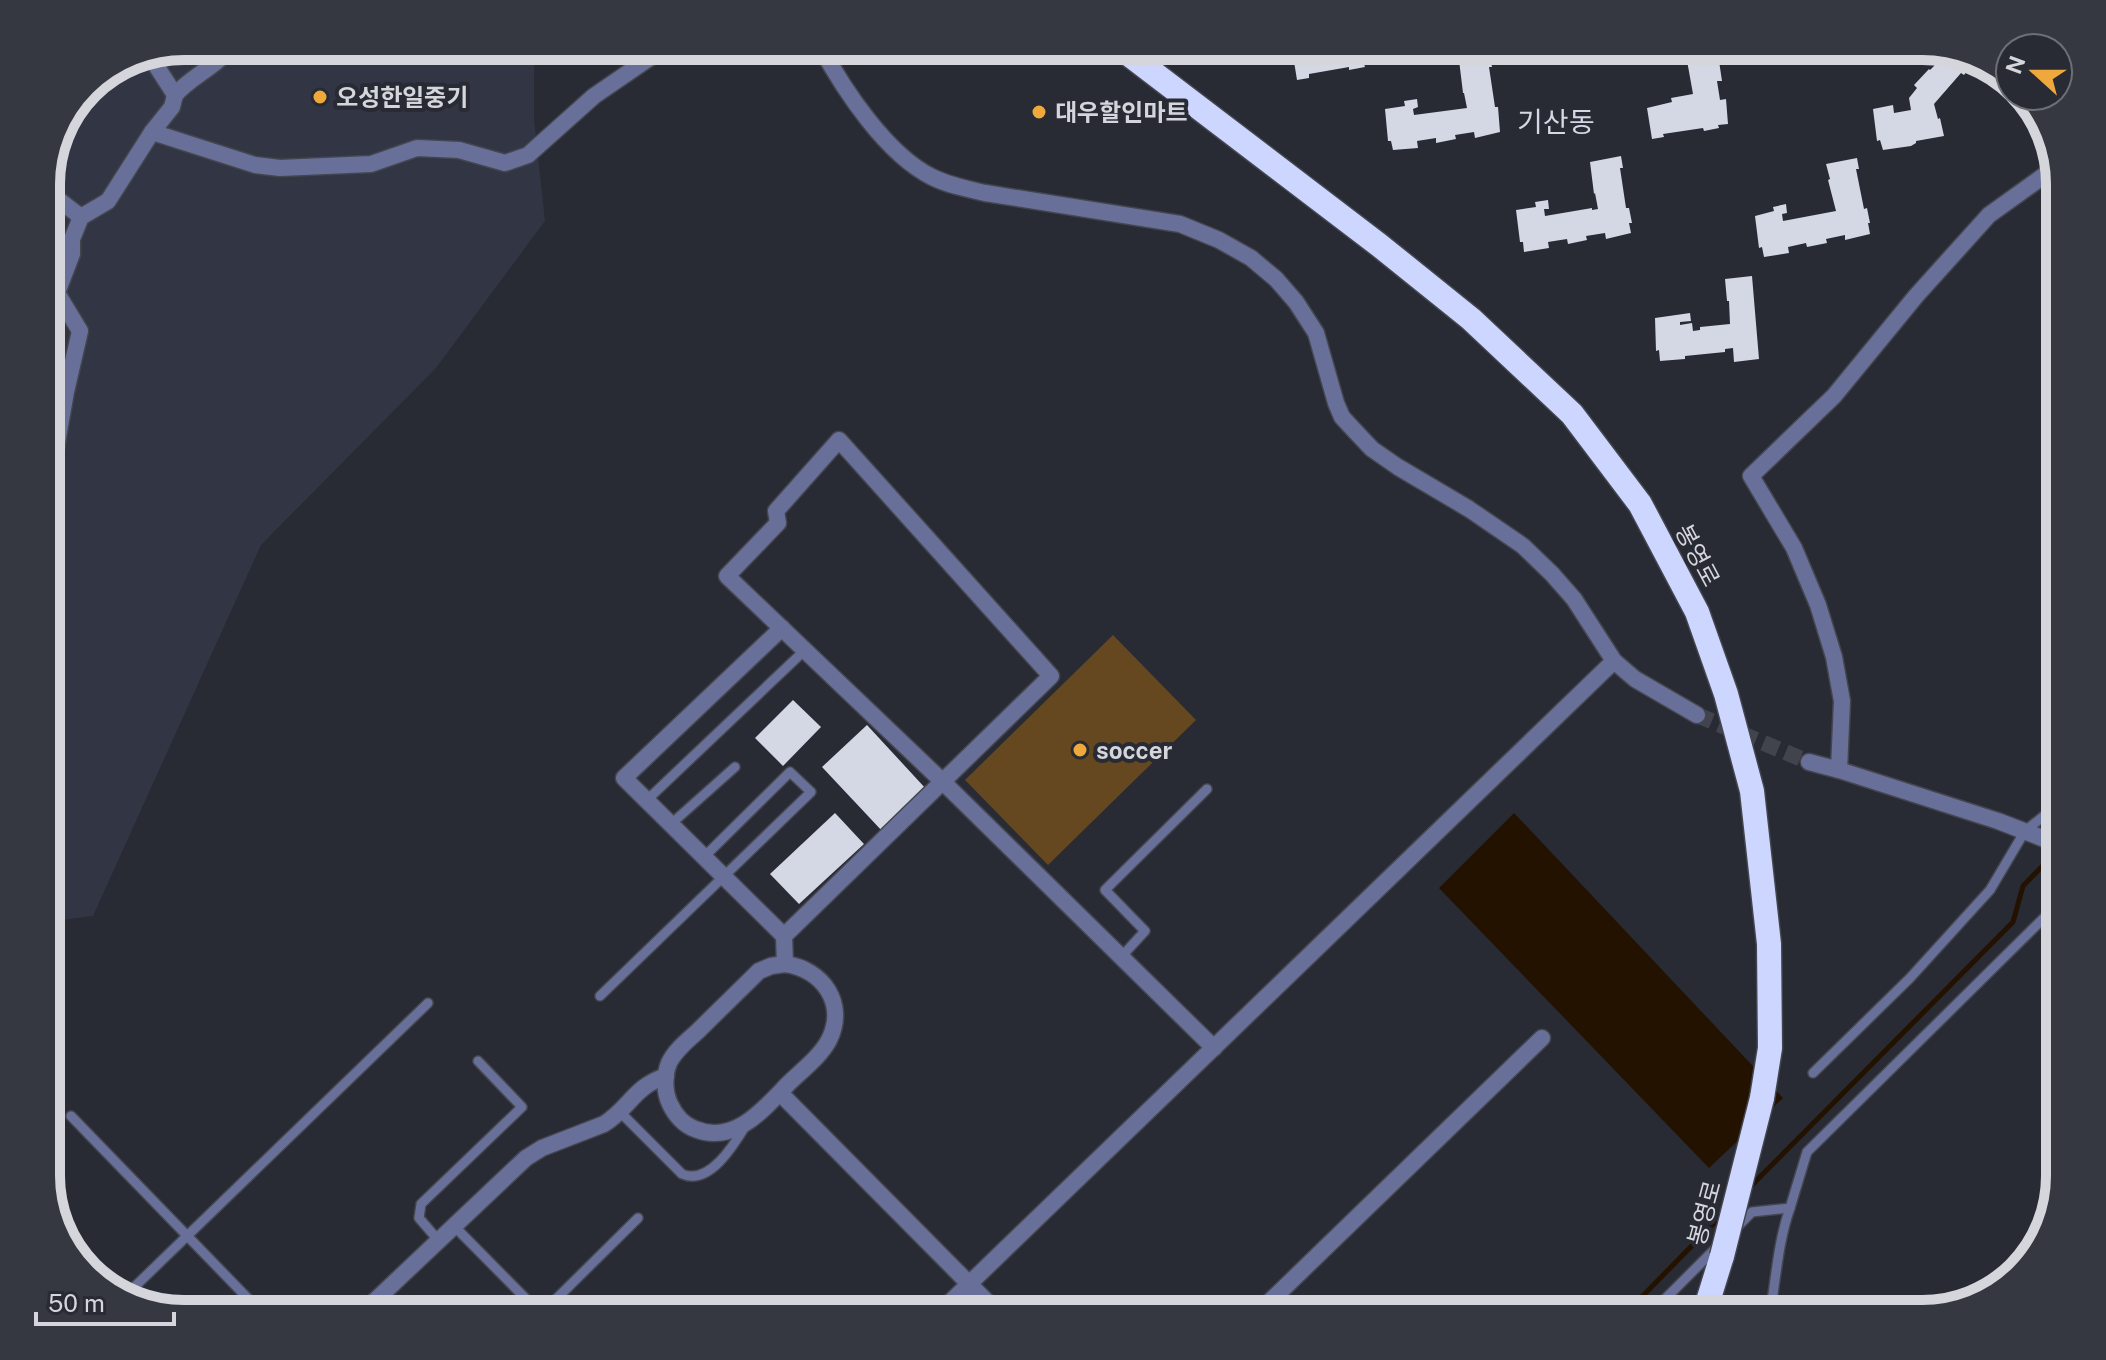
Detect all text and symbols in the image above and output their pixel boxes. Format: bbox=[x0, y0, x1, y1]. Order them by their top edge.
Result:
north arrow bbox=[1994, 32, 2074, 112]
text: N bbox=[2000, 52, 2031, 78]
place label: 오성한일중기 bbox=[336, 83, 468, 111]
marker: 오성한일중기 bbox=[311, 88, 329, 106]
place label: 대우할인마트 bbox=[1055, 98, 1187, 126]
marker: 대우할인마트 bbox=[1030, 103, 1048, 121]
district label: 기산동 bbox=[1517, 105, 1595, 138]
street label: 봉영로 bbox=[1670, 519, 1726, 591]
place label: soccer bbox=[1096, 736, 1172, 764]
marker: soccer bbox=[1071, 741, 1089, 759]
street label: 봉영로 bbox=[1682, 1177, 1726, 1249]
scale bar bbox=[36, 1276, 174, 1326]
text: 50 m bbox=[48, 1289, 105, 1317]

